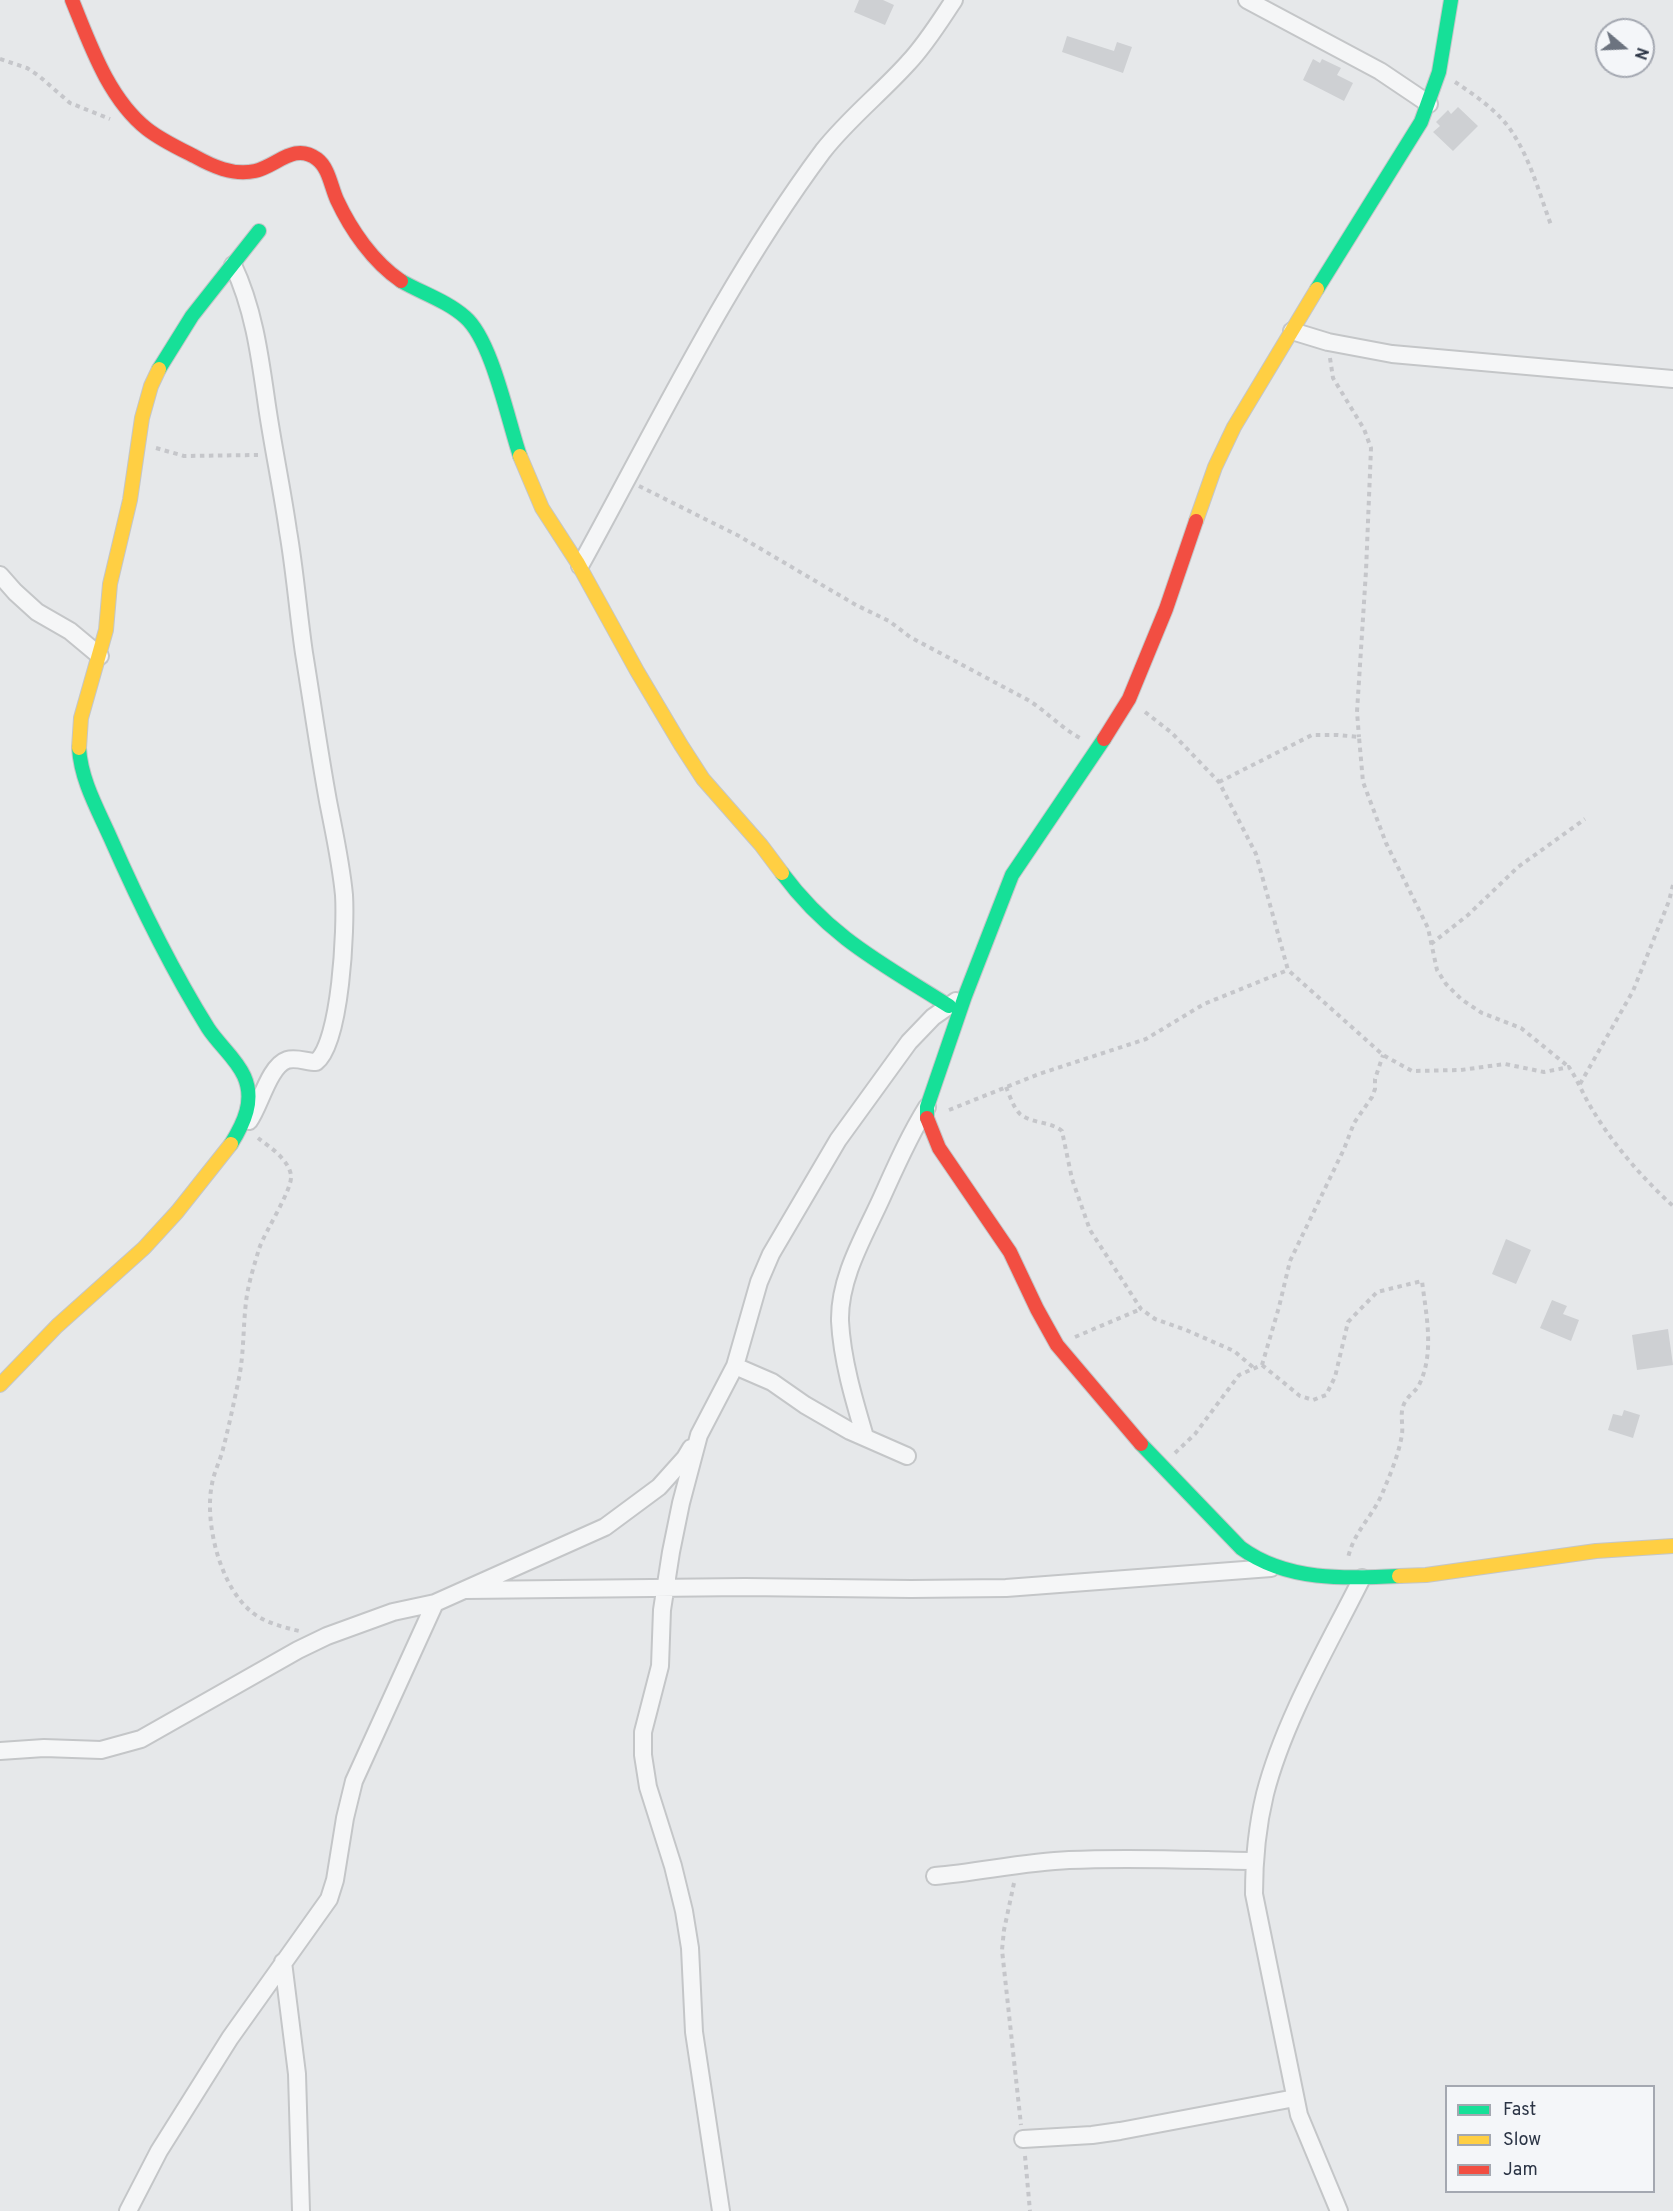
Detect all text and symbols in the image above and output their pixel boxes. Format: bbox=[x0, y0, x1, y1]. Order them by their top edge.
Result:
north arrow bbox=[1595, 18, 1655, 78]
text: N bbox=[1629, 45, 1651, 62]
legend bbox=[1445, 2085, 1655, 2193]
text: Fast bbox=[1503, 2099, 1536, 2122]
text: Slow bbox=[1503, 2129, 1541, 2152]
text: Jam bbox=[1503, 2159, 1538, 2182]

